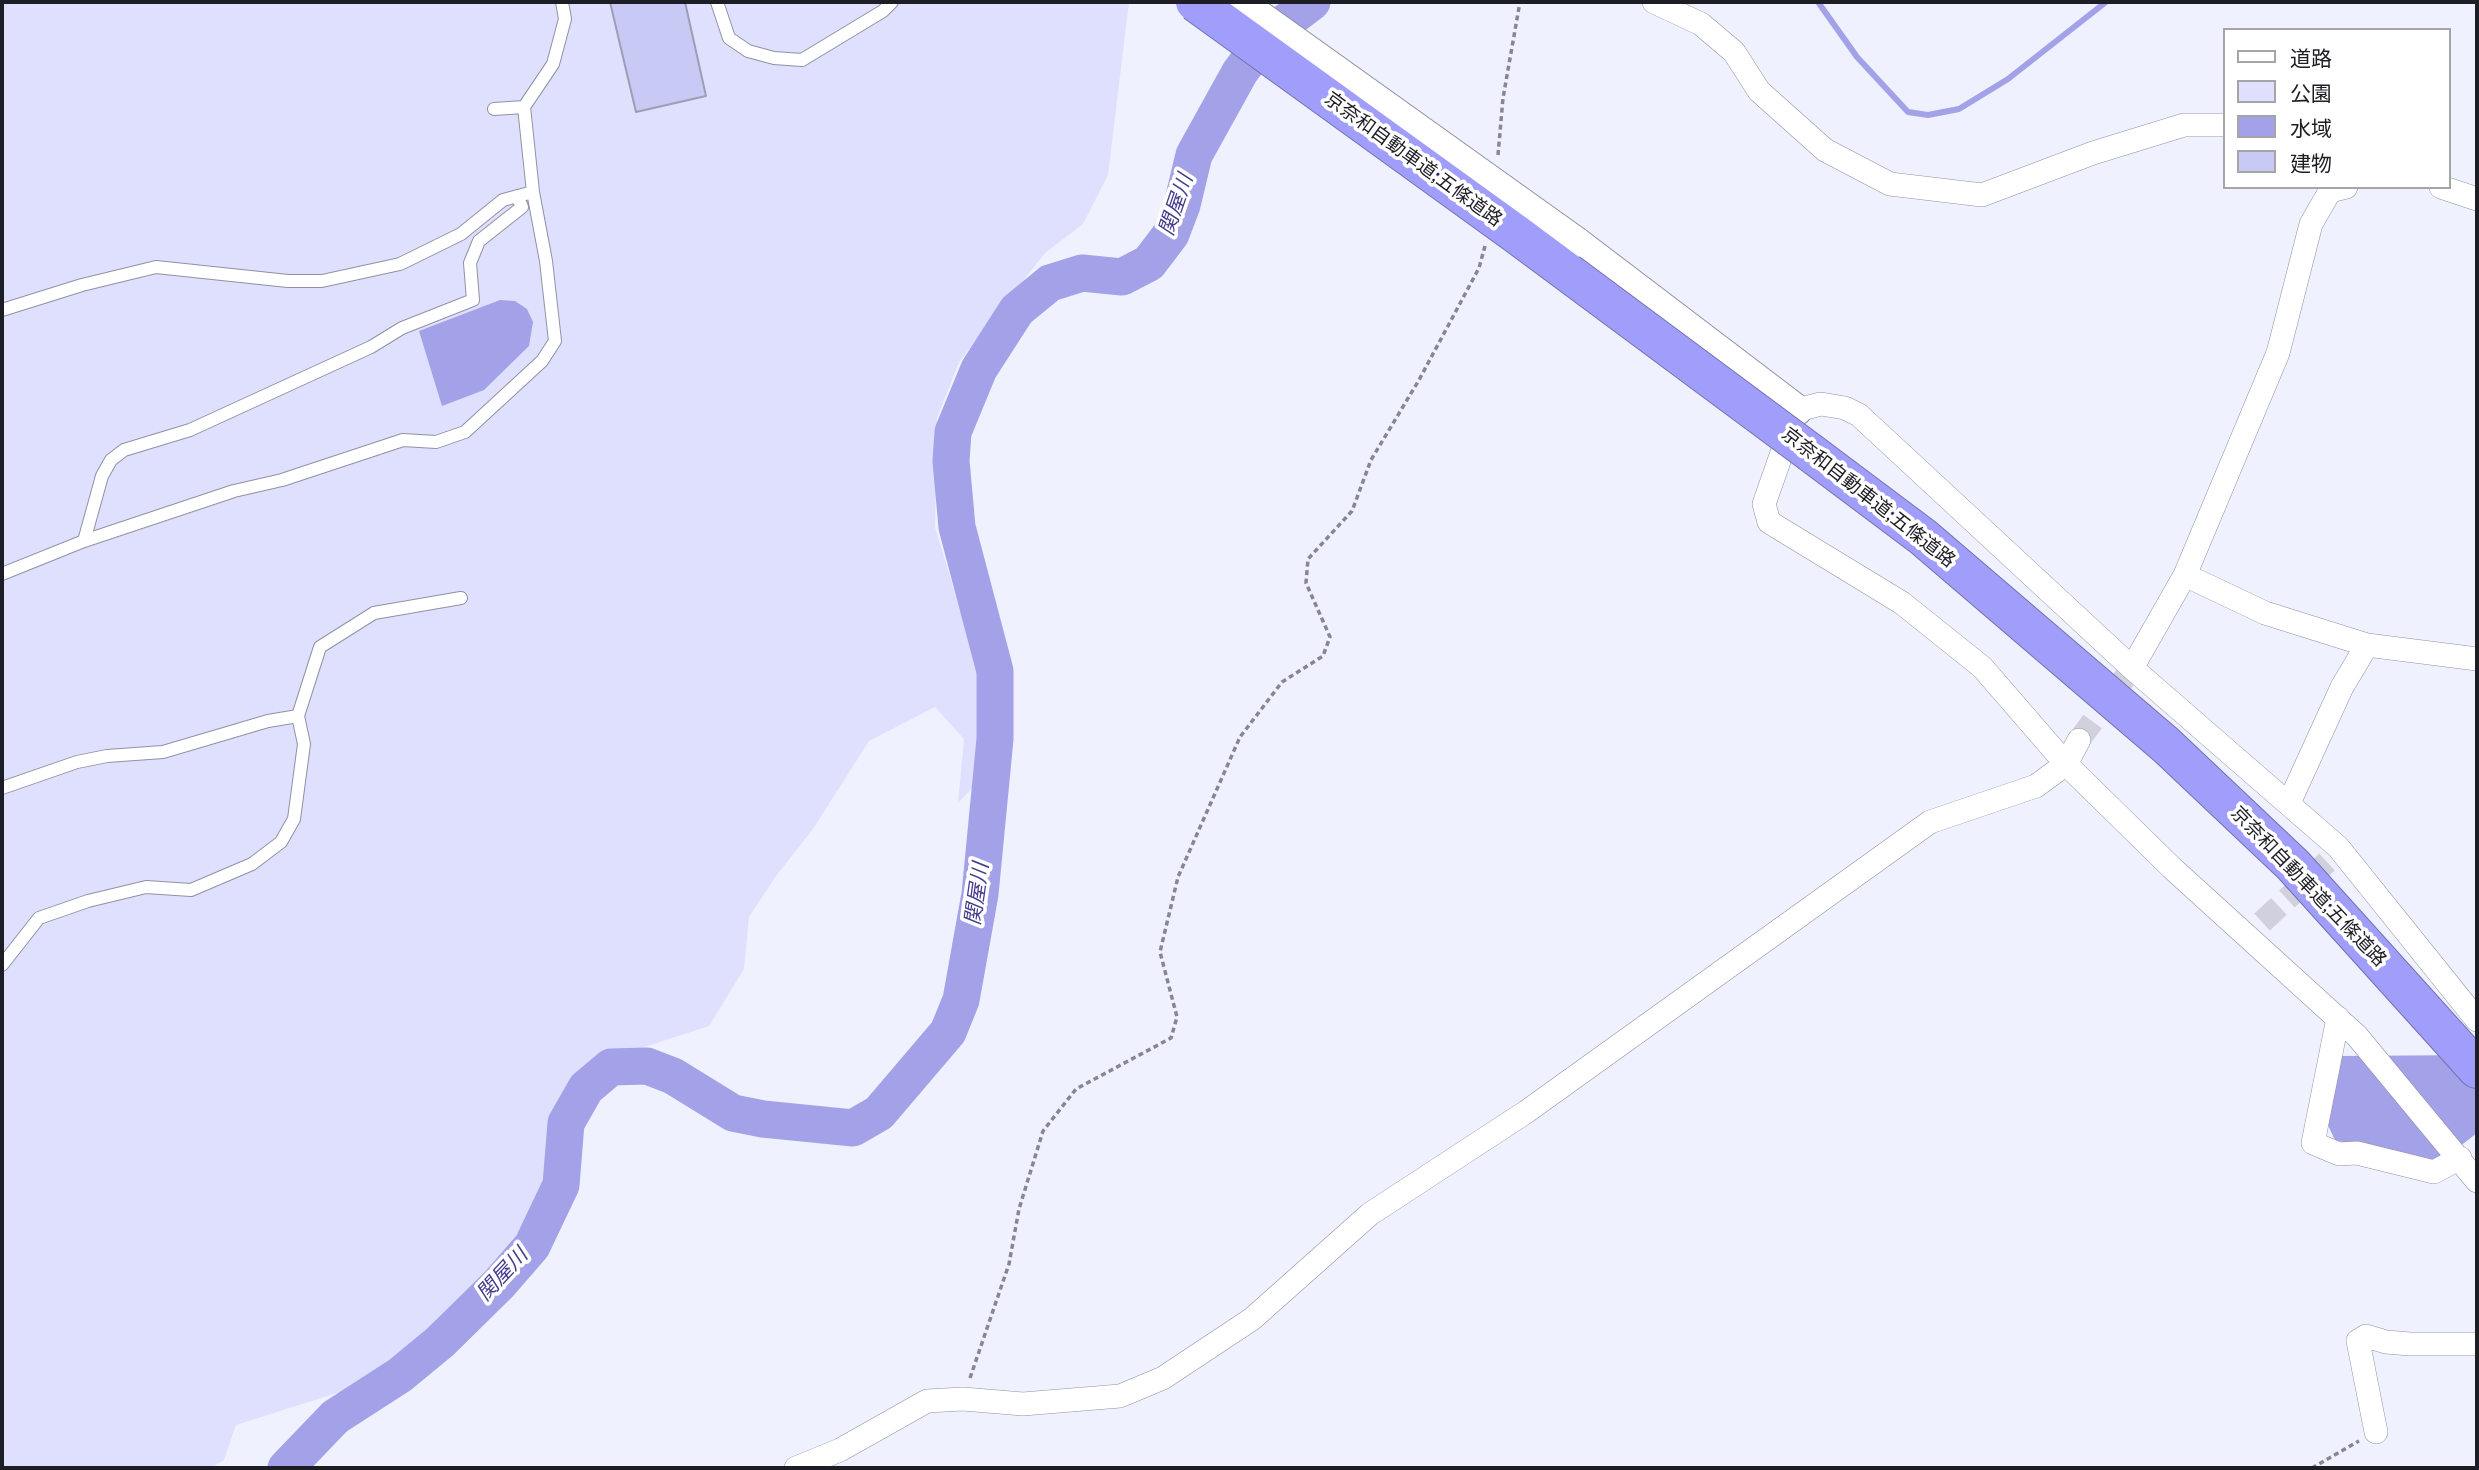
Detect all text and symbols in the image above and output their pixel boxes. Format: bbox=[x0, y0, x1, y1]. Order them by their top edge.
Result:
legend bbox=[2224, 28, 2451, 189]
text: 道路 bbox=[2290, 45, 2332, 72]
text: 公園 bbox=[2290, 80, 2332, 107]
street label: 京奈和自動車道;五條道路 bbox=[1320, 88, 1506, 232]
text: 水域 bbox=[2290, 115, 2332, 142]
text: 建物 bbox=[2290, 150, 2332, 177]
water label: 関屋川 bbox=[1155, 171, 1199, 239]
street label: 京奈和自動車道;五條道路 bbox=[1777, 423, 1959, 573]
street label: 京奈和自動車道;五條道路 bbox=[2226, 802, 2390, 972]
water label: 関屋川 bbox=[961, 861, 995, 927]
water label: 関屋川 bbox=[472, 1243, 534, 1307]

